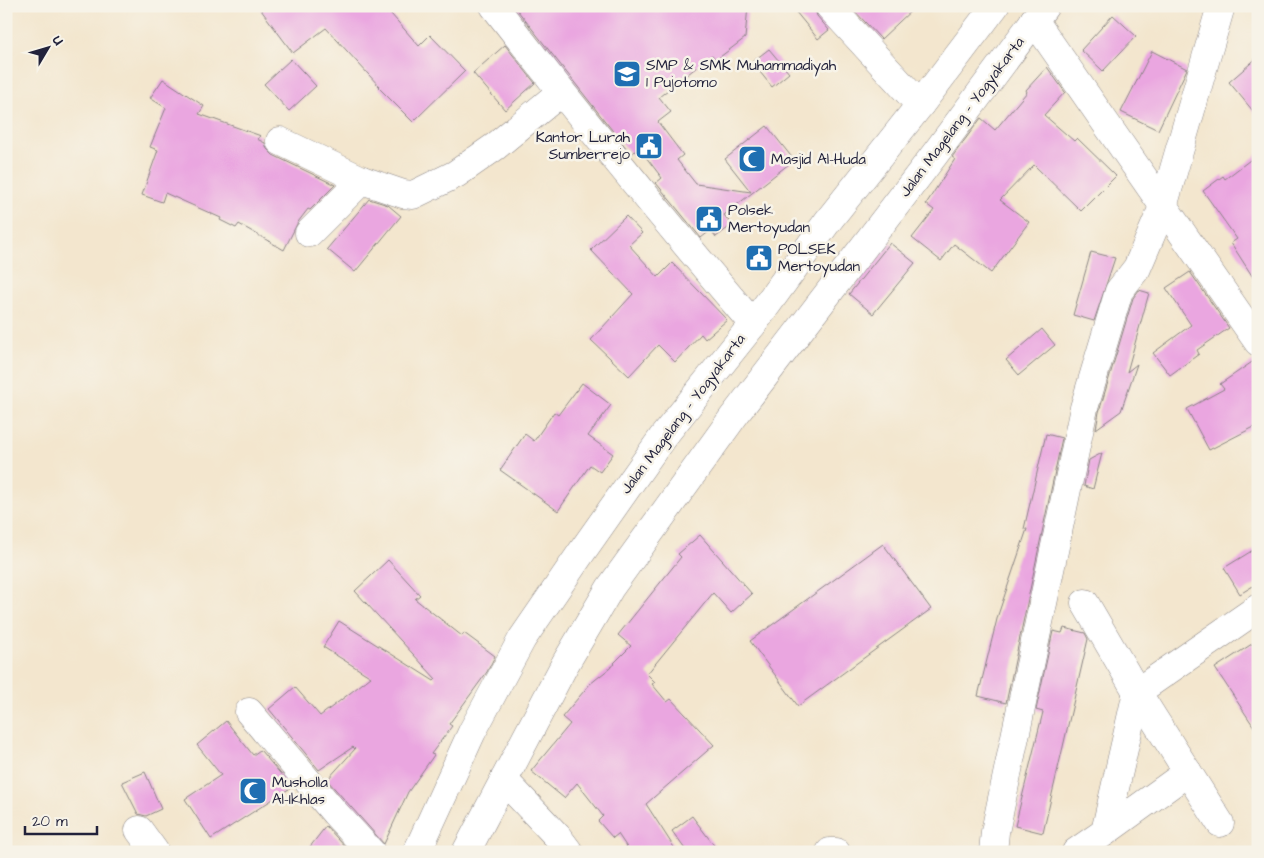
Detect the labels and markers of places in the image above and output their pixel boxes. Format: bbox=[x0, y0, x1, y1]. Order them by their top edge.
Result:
place label: SMP & SMK Muhammadiyah 1 Pujotomo bbox=[646, 55, 837, 93]
school or university icon: SMP & SMK Muhammadiyah 1 Pujotomo bbox=[612, 59, 642, 89]
place label: Kantor Lurah Sumberrejo bbox=[536, 127, 631, 165]
public building icon: Kantor Lurah Sumberrejo bbox=[634, 131, 664, 161]
mosque icon: Masjid Al-Huda bbox=[737, 144, 767, 174]
place label: Masjid Al-Huda bbox=[771, 149, 866, 170]
place label: Polsek Mertoyudan bbox=[728, 200, 810, 239]
public building icon: Polsek Mertoyudan bbox=[694, 204, 724, 234]
place label: POLSEK Mertoyudan bbox=[778, 239, 860, 278]
public building icon: POLSEK Mertoyudan bbox=[744, 243, 774, 273]
place label: Musholla Al-Ikhlas bbox=[272, 772, 328, 810]
mosque icon: Musholla Al-Ikhlas bbox=[238, 776, 268, 806]

